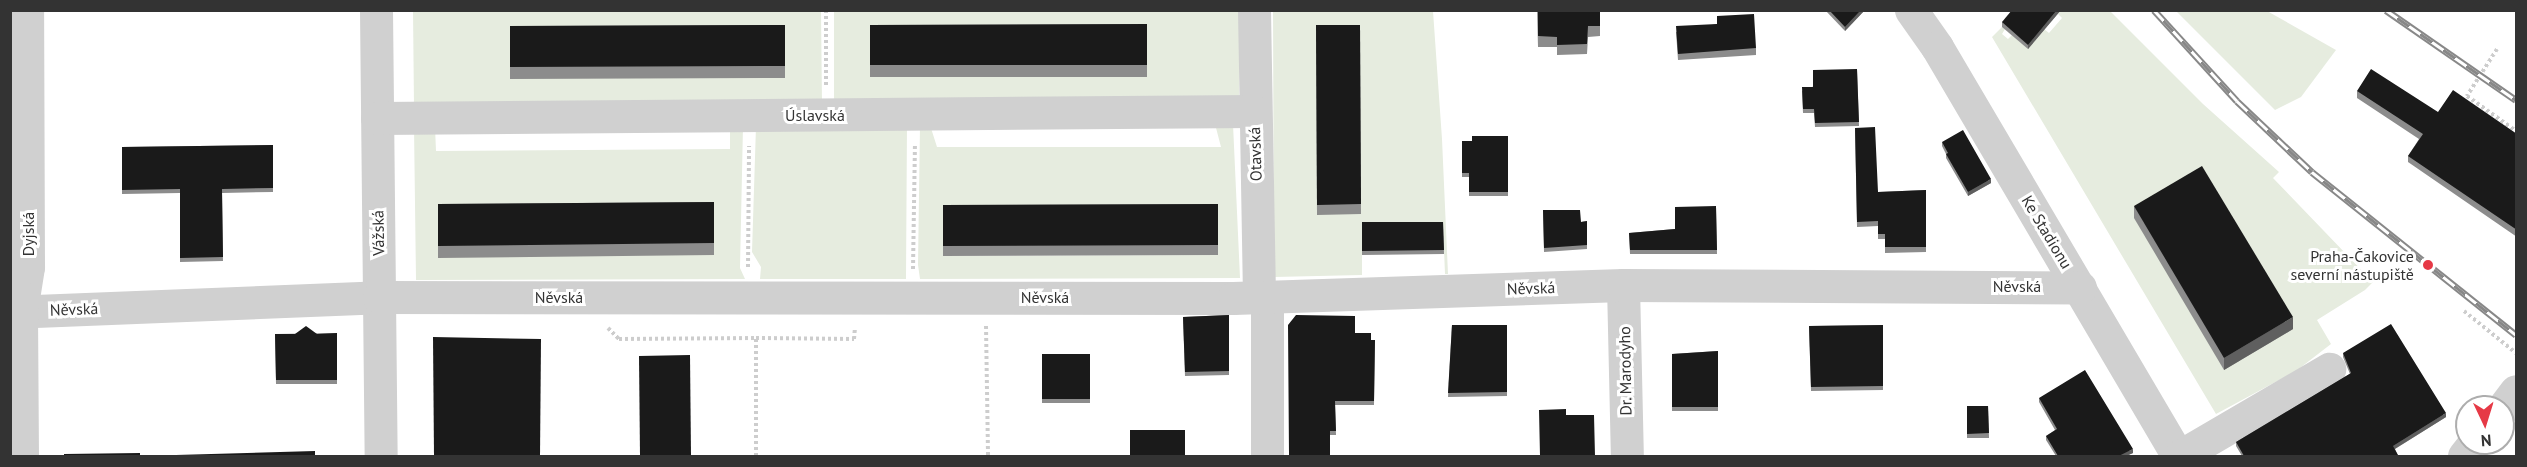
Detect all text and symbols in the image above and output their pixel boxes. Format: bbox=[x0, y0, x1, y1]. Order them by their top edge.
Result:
street label: Úslavská bbox=[785, 105, 845, 125]
street label: Otavská bbox=[1244, 127, 1266, 181]
street label: Ke Stadionu bbox=[2018, 192, 2076, 272]
street label: Vážská bbox=[368, 210, 388, 256]
street label: Dyjská bbox=[18, 212, 38, 256]
place label: Praha-Čakovice severní nástupiště bbox=[2291, 246, 2414, 284]
marker: Praha-Čakovice severní nástupiště bbox=[2419, 256, 2437, 274]
street label: Něvská bbox=[1993, 276, 2041, 296]
street label: Něvská bbox=[1506, 278, 1556, 298]
street label: Něvská bbox=[535, 287, 583, 307]
street label: Něvská bbox=[1021, 287, 1069, 307]
street label: Něvská bbox=[49, 299, 99, 319]
street label: Dr. Marodyho bbox=[1615, 326, 1635, 416]
north arrow bbox=[2455, 395, 2515, 455]
text: N bbox=[2480, 431, 2492, 451]

